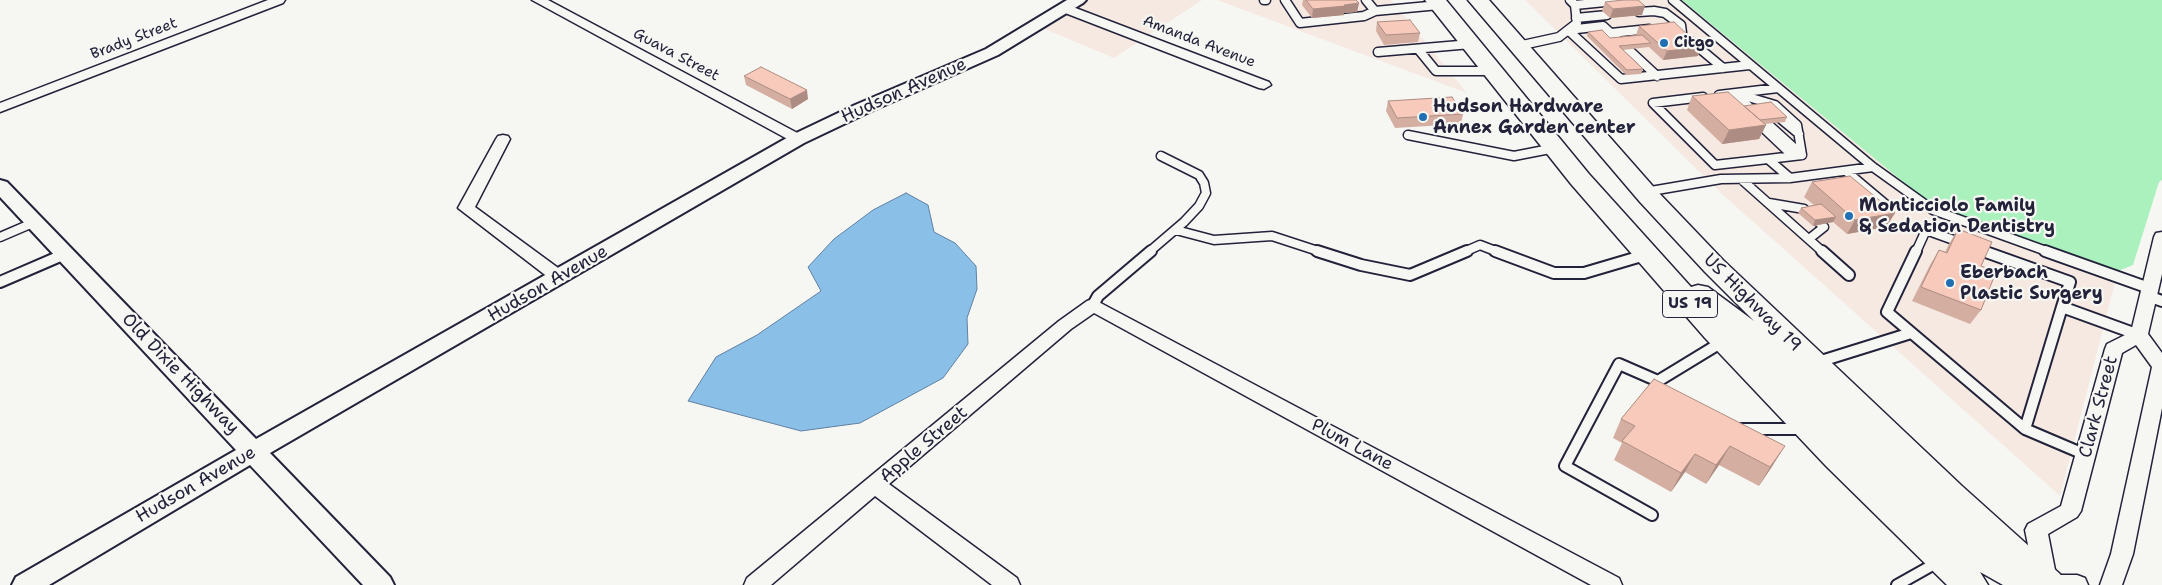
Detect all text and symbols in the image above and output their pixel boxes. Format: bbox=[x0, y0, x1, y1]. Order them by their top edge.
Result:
street label: Amanda Avenue bbox=[1140, 12, 1258, 72]
street label: Brady Street bbox=[88, 14, 180, 64]
street label: Guava Street bbox=[630, 25, 722, 85]
place label: Citgo bbox=[1674, 34, 1714, 52]
marker: Citgo bbox=[1658, 37, 1670, 49]
street label: Hudson Avenue bbox=[838, 54, 970, 128]
place label: Hudson Hardware Annex Garden center bbox=[1433, 96, 1636, 138]
marker: Hudson Hardware Annex Garden center bbox=[1417, 111, 1429, 123]
place label: Monticciolo Family & Sedation Dentistry bbox=[1859, 195, 2055, 238]
marker: Monticciolo Family & Sedation Dentistry bbox=[1843, 210, 1855, 222]
street label: Hudson Avenue bbox=[484, 241, 612, 327]
street label: US Highway 19 bbox=[1698, 249, 1806, 357]
place label: Eberbach Plastic Surgery bbox=[1960, 262, 2103, 304]
marker: Eberbach Plastic Surgery bbox=[1944, 277, 1956, 289]
road number: US 19 bbox=[1662, 290, 1718, 318]
street label: Old Dixie Highway bbox=[117, 309, 243, 439]
street label: Clark Street bbox=[2075, 354, 2123, 460]
street label: Apple Street bbox=[876, 402, 972, 488]
street label: Plum Lane bbox=[1307, 414, 1397, 476]
street label: Hudson Avenue bbox=[132, 442, 260, 528]

